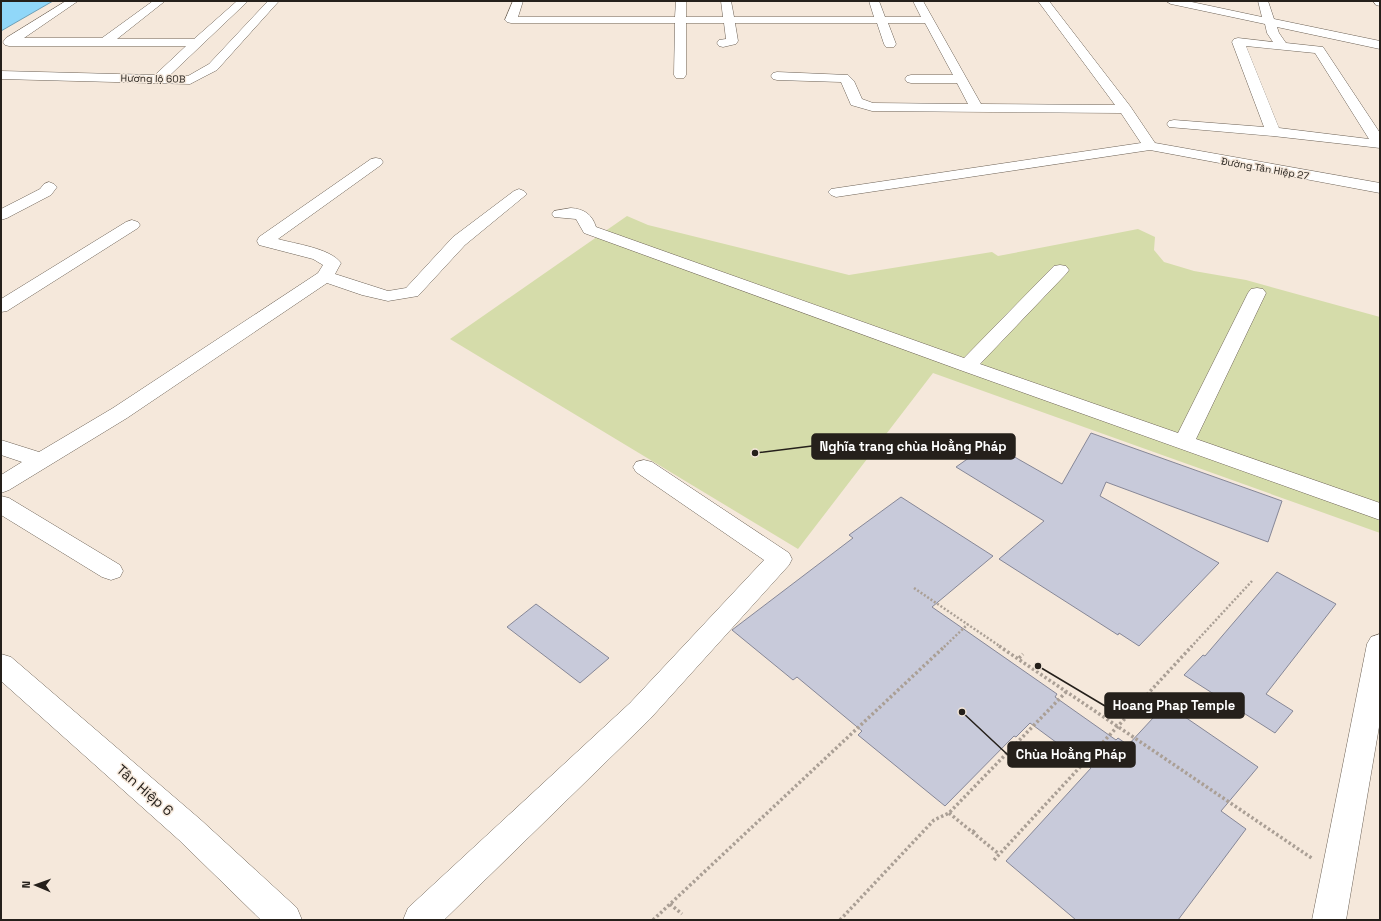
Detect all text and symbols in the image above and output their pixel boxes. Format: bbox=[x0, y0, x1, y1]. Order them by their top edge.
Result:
street label: Hương lộ 60B bbox=[121, 71, 186, 86]
street label: Đường Tân Hiệp 27 bbox=[1220, 154, 1310, 183]
callout: Nghĩa trang chùa Hoằng Pháp bbox=[812, 434, 1015, 459]
text: Nghĩa trang chùa Hoằng Pháp bbox=[820, 438, 1006, 455]
callout: Hoang Phap Temple bbox=[1105, 693, 1244, 718]
text: Hoang Phap Temple bbox=[1113, 697, 1235, 714]
callout: Chùa Hoằng Pháp bbox=[1008, 742, 1135, 767]
text: Chùa Hoằng Pháp bbox=[1016, 746, 1126, 763]
street label: Tân Hiệp 6 bbox=[113, 760, 177, 820]
north arrow bbox=[16, 865, 56, 905]
text: N bbox=[19, 881, 33, 889]

